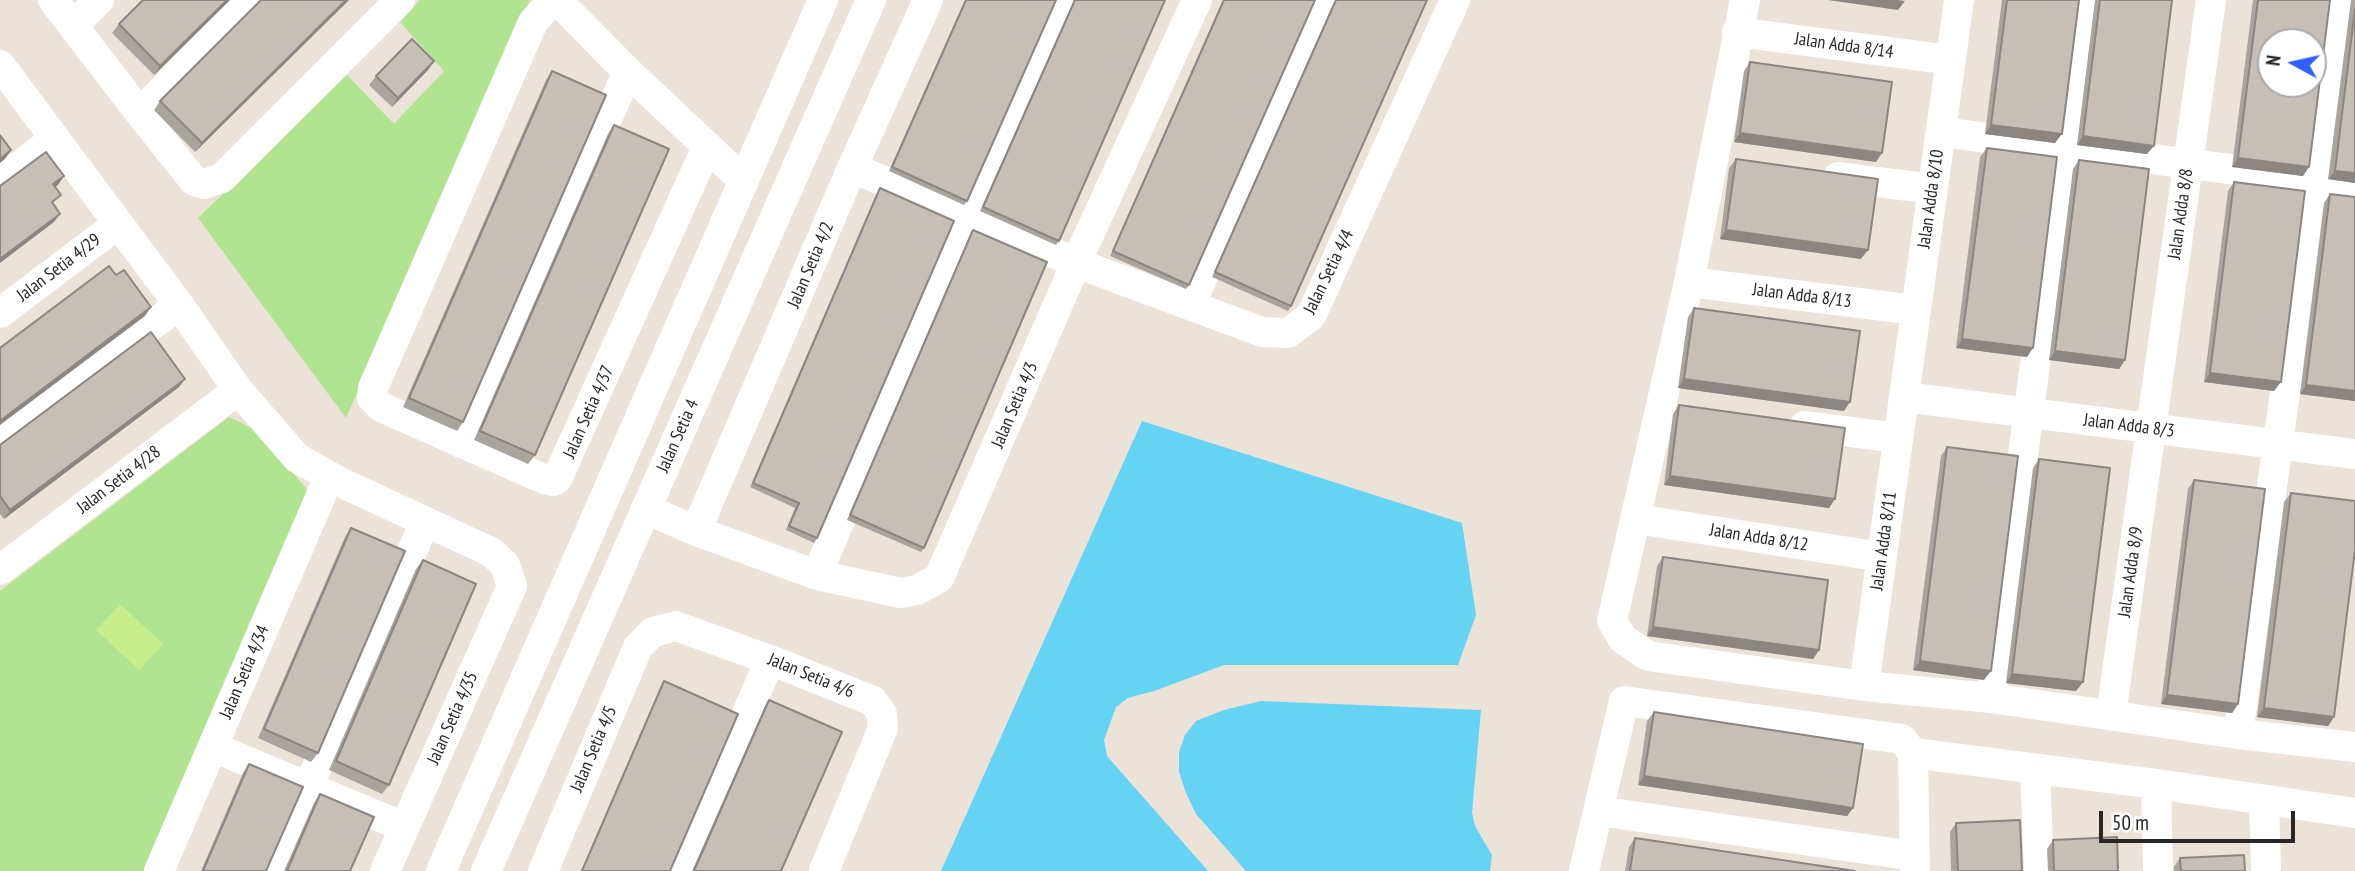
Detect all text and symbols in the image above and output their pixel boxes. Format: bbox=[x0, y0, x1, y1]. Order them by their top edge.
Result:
street label: Jalan Adda 8/14 bbox=[1793, 28, 1895, 64]
north arrow bbox=[2257, 28, 2327, 98]
text: N bbox=[2261, 54, 2286, 67]
street label: Jalan Adda 8/10 bbox=[1913, 148, 1949, 250]
street label: Jalan Adda 8/8 bbox=[2164, 167, 2198, 261]
street label: Jalan Setia 4/2 bbox=[783, 219, 839, 311]
street label: Jalan Setia 4/4 bbox=[1299, 226, 1359, 318]
street label: Jalan Setia 4/29 bbox=[13, 230, 105, 306]
street label: Jalan Adda 8/13 bbox=[1751, 279, 1853, 313]
street label: Jalan Setia 4/3 bbox=[987, 359, 1043, 451]
street label: Jalan Setia 4/37 bbox=[559, 362, 619, 462]
street label: Jalan Setia 4 bbox=[652, 396, 704, 476]
street label: Jalan Adda 8/3 bbox=[2082, 410, 2176, 442]
street label: Jalan Setia 4/28 bbox=[73, 442, 165, 518]
street label: Jalan Adda 8/11 bbox=[1866, 490, 1902, 592]
street label: Jalan Adda 8/12 bbox=[1708, 520, 1810, 556]
street label: Jalan Adda 8/9 bbox=[2114, 525, 2148, 619]
street label: Jalan Setia 4/34 bbox=[216, 622, 274, 722]
street label: Jalan Setia 4/6 bbox=[765, 649, 857, 703]
street label: Jalan Setia 4/35 bbox=[423, 668, 483, 768]
street label: Jalan Setia 4/5 bbox=[566, 703, 622, 795]
scale bar bbox=[2103, 798, 2299, 842]
text: 50 m bbox=[2112, 809, 2149, 836]

